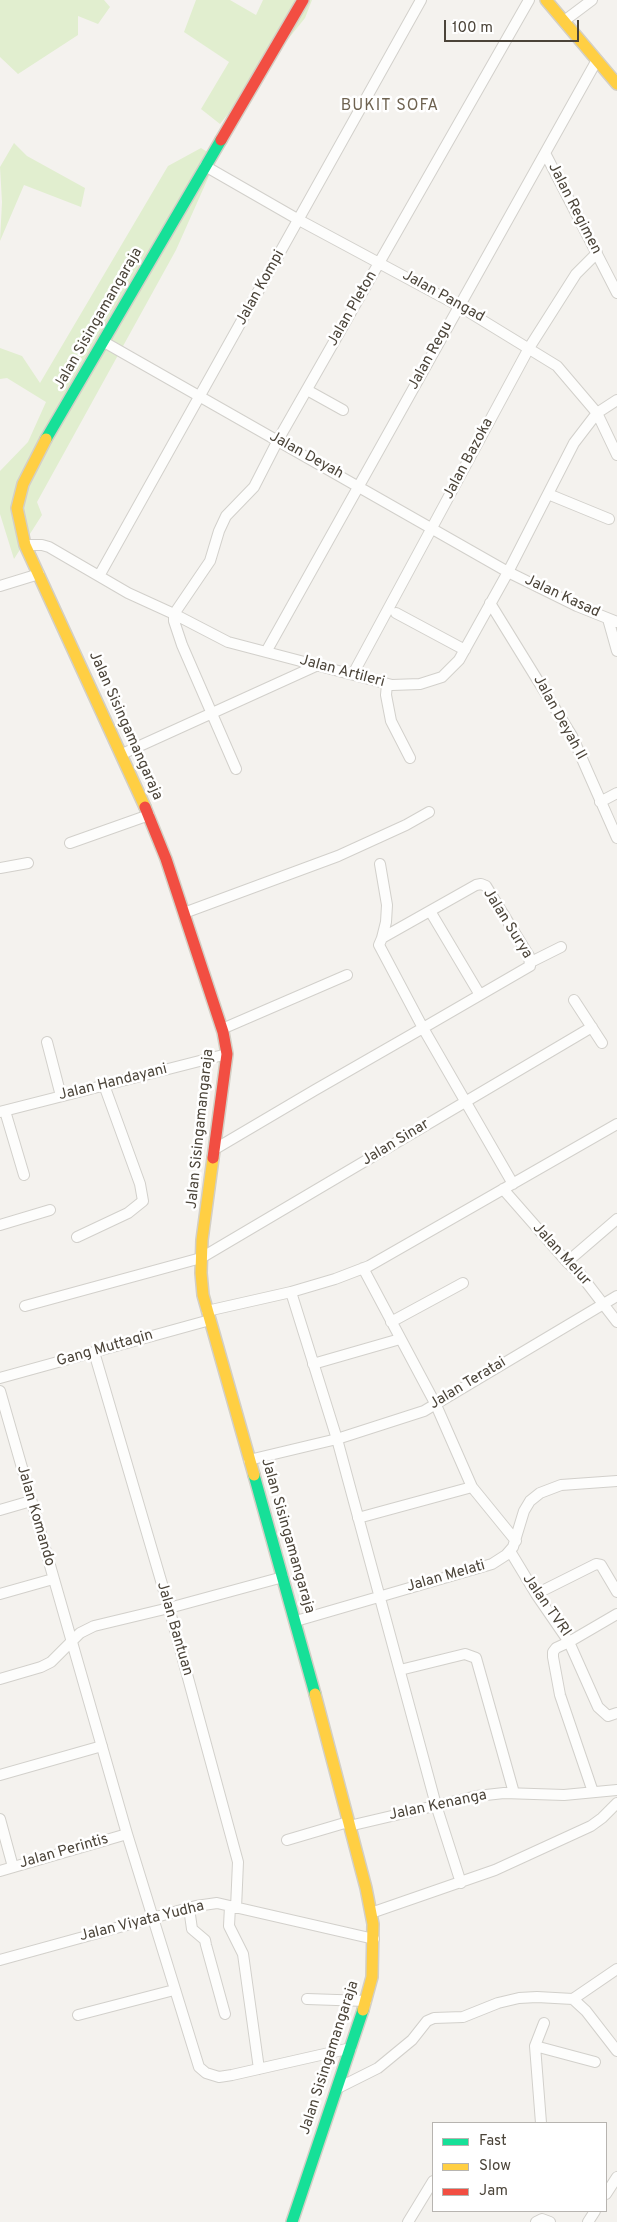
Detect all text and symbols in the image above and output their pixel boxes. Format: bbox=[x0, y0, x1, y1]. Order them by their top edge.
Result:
scale bar bbox=[447, 10, 582, 42]
text: 100 m bbox=[452, 19, 493, 38]
district label: BUKIT SOFA bbox=[340, 97, 440, 117]
street label: Jalan Regimen bbox=[543, 160, 605, 258]
street label: Jalan Sisingamangaraja bbox=[51, 245, 147, 393]
street label: Jalan Kompi bbox=[233, 247, 289, 329]
street label: Jalan Pangad bbox=[399, 267, 487, 327]
street label: Jalan Pleton bbox=[324, 268, 382, 350]
street label: Jalan Regu bbox=[405, 319, 457, 393]
street label: Jalan Bazoka bbox=[440, 415, 498, 503]
street label: Jalan Deyah bbox=[266, 428, 346, 484]
street label: Jalan Kasad bbox=[521, 572, 603, 622]
street label: Jalan Sisingamangaraja bbox=[84, 649, 166, 803]
street label: Jalan Artileri bbox=[298, 652, 386, 692]
street label: Jalan Deyah II bbox=[528, 673, 590, 763]
street label: Jalan Surya bbox=[478, 886, 536, 962]
street label: Jalan Sisingamangaraja bbox=[184, 1048, 218, 1210]
street label: Jalan Handayani bbox=[57, 1061, 169, 1105]
street label: Jalan Sinar bbox=[359, 1116, 433, 1170]
street label: Jalan Melur bbox=[528, 1220, 594, 1290]
street label: Gang Muttaqin bbox=[55, 1327, 155, 1371]
street label: Jalan Teratai bbox=[426, 1354, 510, 1414]
street label: Jalan Sisingamangaraja bbox=[256, 1456, 318, 1616]
street label: Jalan Komando bbox=[12, 1463, 58, 1569]
street label: Jalan Melati bbox=[405, 1557, 487, 1597]
street label: Jalan TVRI bbox=[518, 1571, 574, 1641]
street label: Jalan Bantuan bbox=[152, 1580, 196, 1678]
street label: Jalan Kenanga bbox=[387, 1787, 489, 1825]
street label: Jalan Perintis bbox=[17, 1831, 111, 1873]
street label: Jalan Viyata Yudha bbox=[78, 1898, 206, 1946]
street label: Jalan Sisingamangaraja bbox=[297, 1979, 363, 2137]
legend bbox=[432, 2122, 607, 2212]
text: Fast bbox=[479, 2132, 507, 2151]
text: Slow bbox=[479, 2157, 511, 2176]
text: Jam bbox=[479, 2182, 508, 2201]

